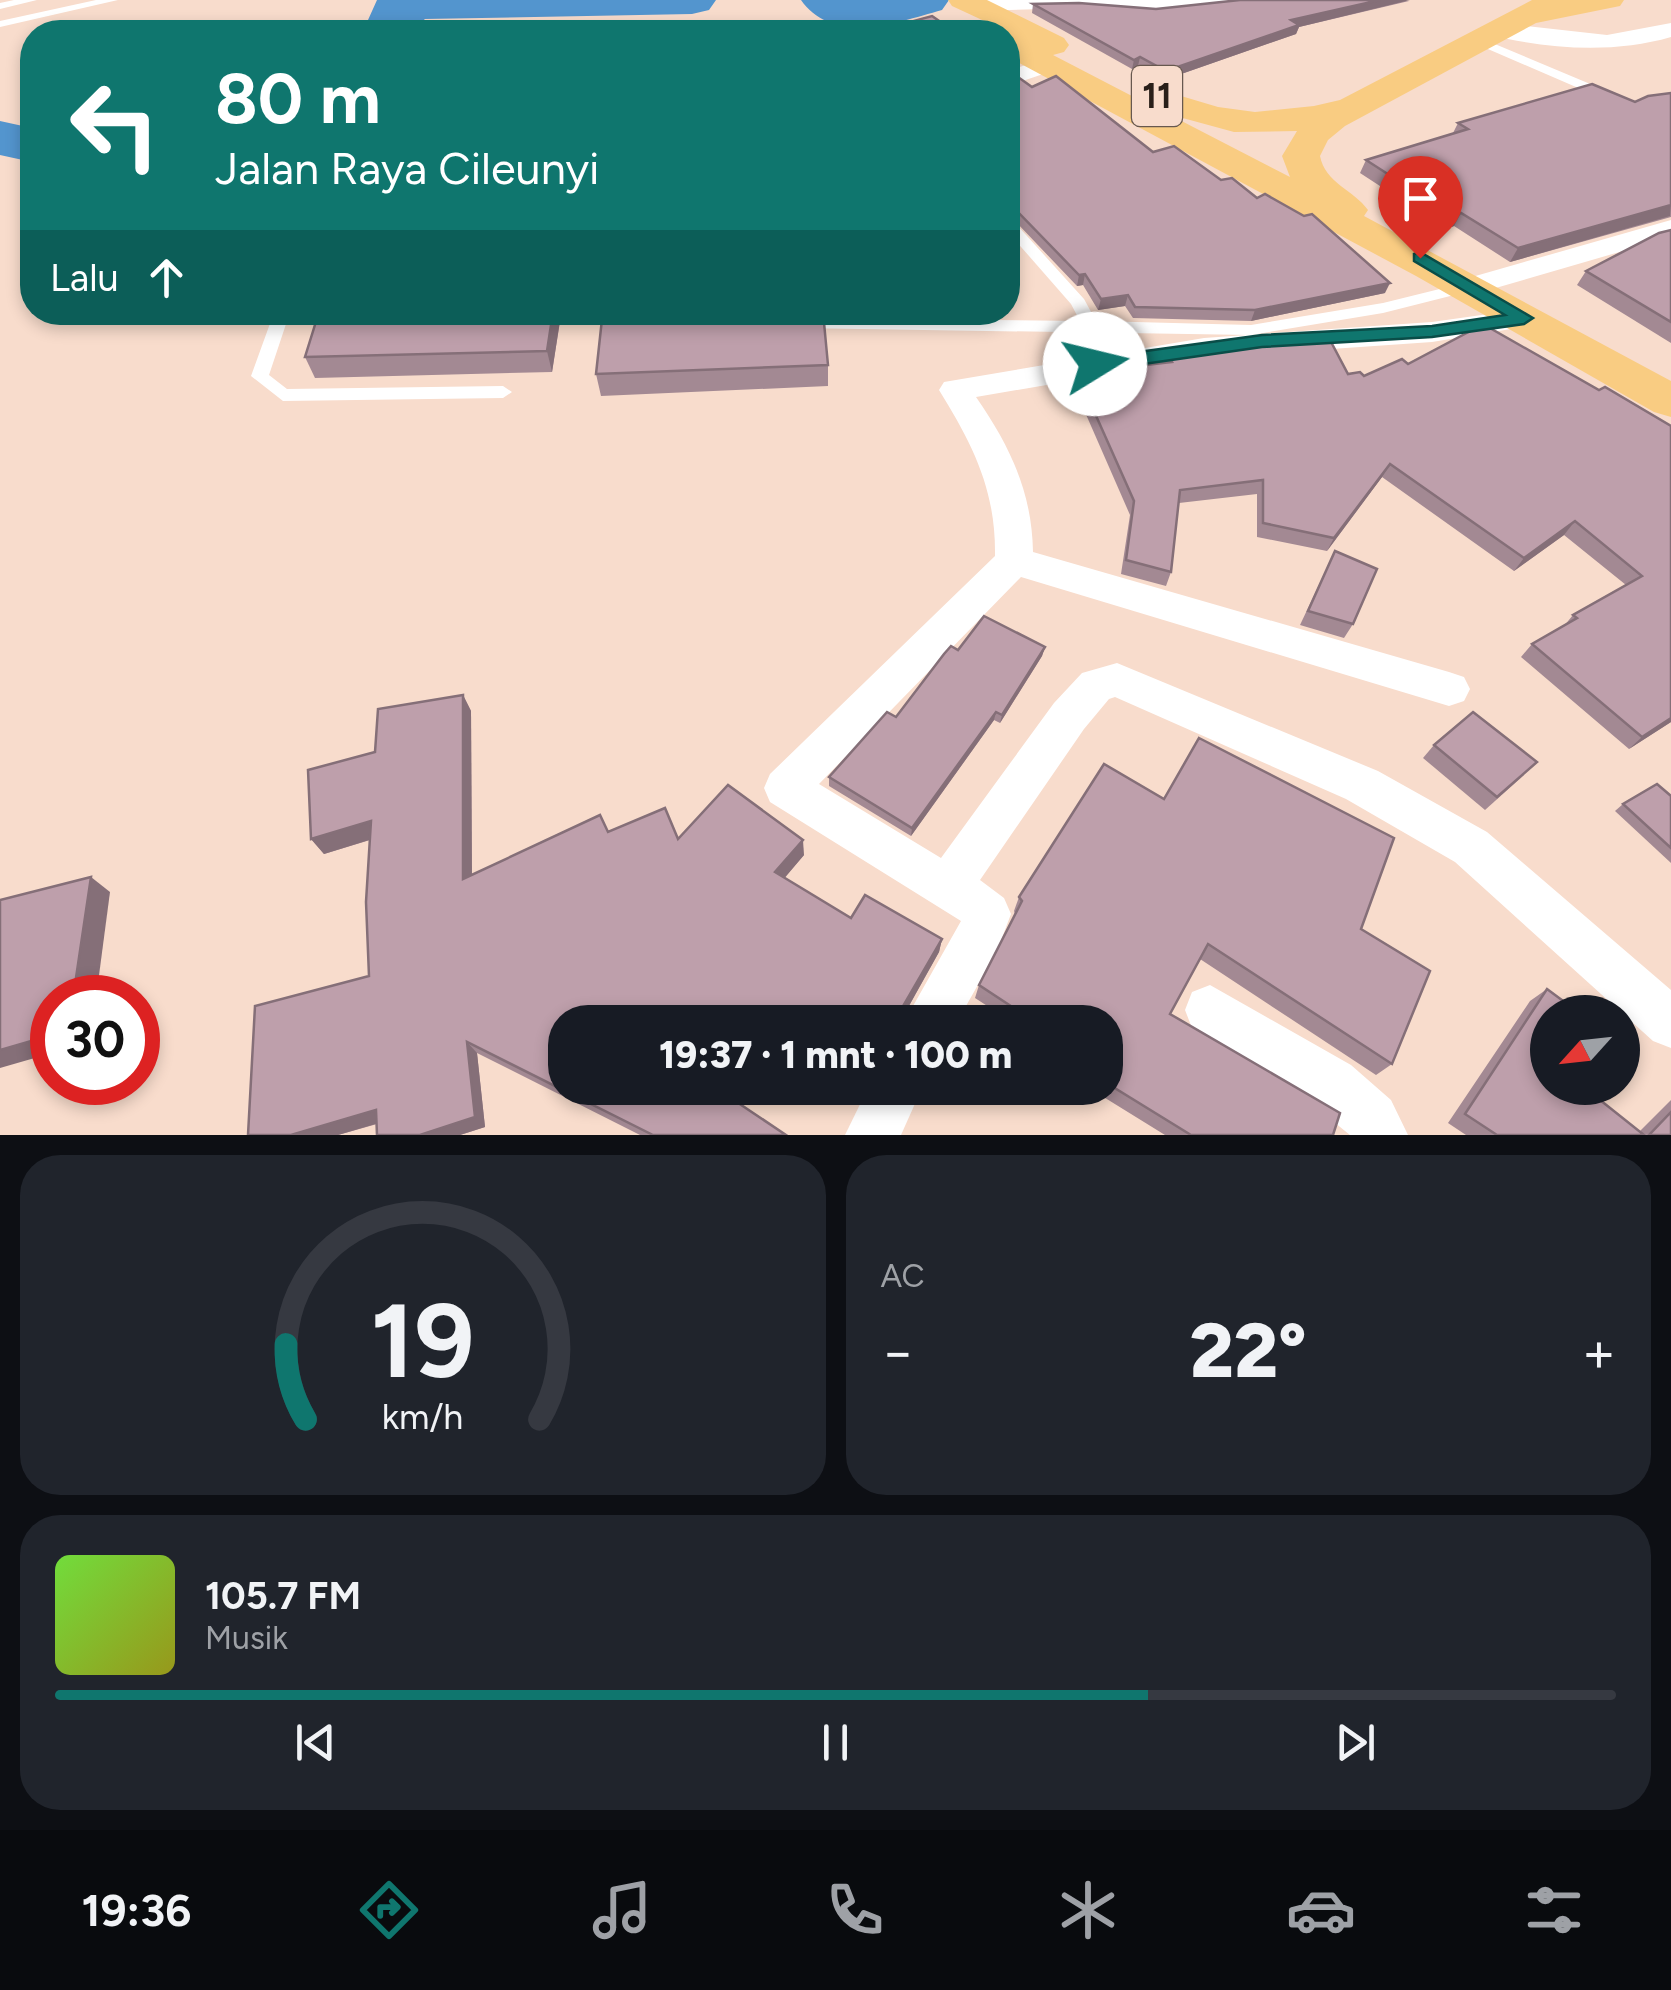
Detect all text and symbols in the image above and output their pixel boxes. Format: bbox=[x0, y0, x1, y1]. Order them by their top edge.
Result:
text: 80 m bbox=[215, 56, 381, 141]
icon: left bbox=[50, 60, 180, 190]
road number: 11 bbox=[1132, 66, 1182, 126]
text: Jalan Raya Cileunyi bbox=[215, 141, 600, 195]
pin bbox=[1378, 156, 1463, 259]
icon: arrive bbox=[1393, 171, 1448, 226]
icon: ahead bbox=[139, 250, 194, 305]
text: Lalu bbox=[50, 255, 119, 301]
position arrow bbox=[1043, 312, 1147, 416]
speed limit sign: 30 bbox=[30, 975, 160, 1105]
north arrow bbox=[1530, 995, 1640, 1105]
map controls bbox=[1530, 995, 1640, 1105]
text: 19:37 · 1 mnt · 100 m bbox=[659, 1032, 1012, 1078]
text: AC bbox=[881, 1257, 925, 1295]
text: 19 bbox=[371, 1278, 475, 1403]
text: 22° bbox=[1190, 1306, 1307, 1396]
text: − bbox=[881, 1319, 915, 1385]
text: + bbox=[1582, 1319, 1616, 1385]
text: km/h bbox=[382, 1395, 464, 1438]
text: 105.7 FM bbox=[205, 1573, 361, 1619]
text: Musik bbox=[205, 1619, 288, 1657]
icon: previous bbox=[288, 1715, 343, 1770]
icon: pause bbox=[808, 1715, 863, 1770]
icon: next bbox=[1328, 1715, 1383, 1770]
icon: directions bbox=[354, 1875, 424, 1945]
icon: music bbox=[587, 1875, 657, 1945]
icon: phone bbox=[820, 1875, 890, 1945]
icon: climate bbox=[1053, 1875, 1123, 1945]
icon: car bbox=[1286, 1875, 1356, 1945]
icon: filters bbox=[1519, 1875, 1589, 1945]
text: 19:36 bbox=[82, 1883, 191, 1937]

